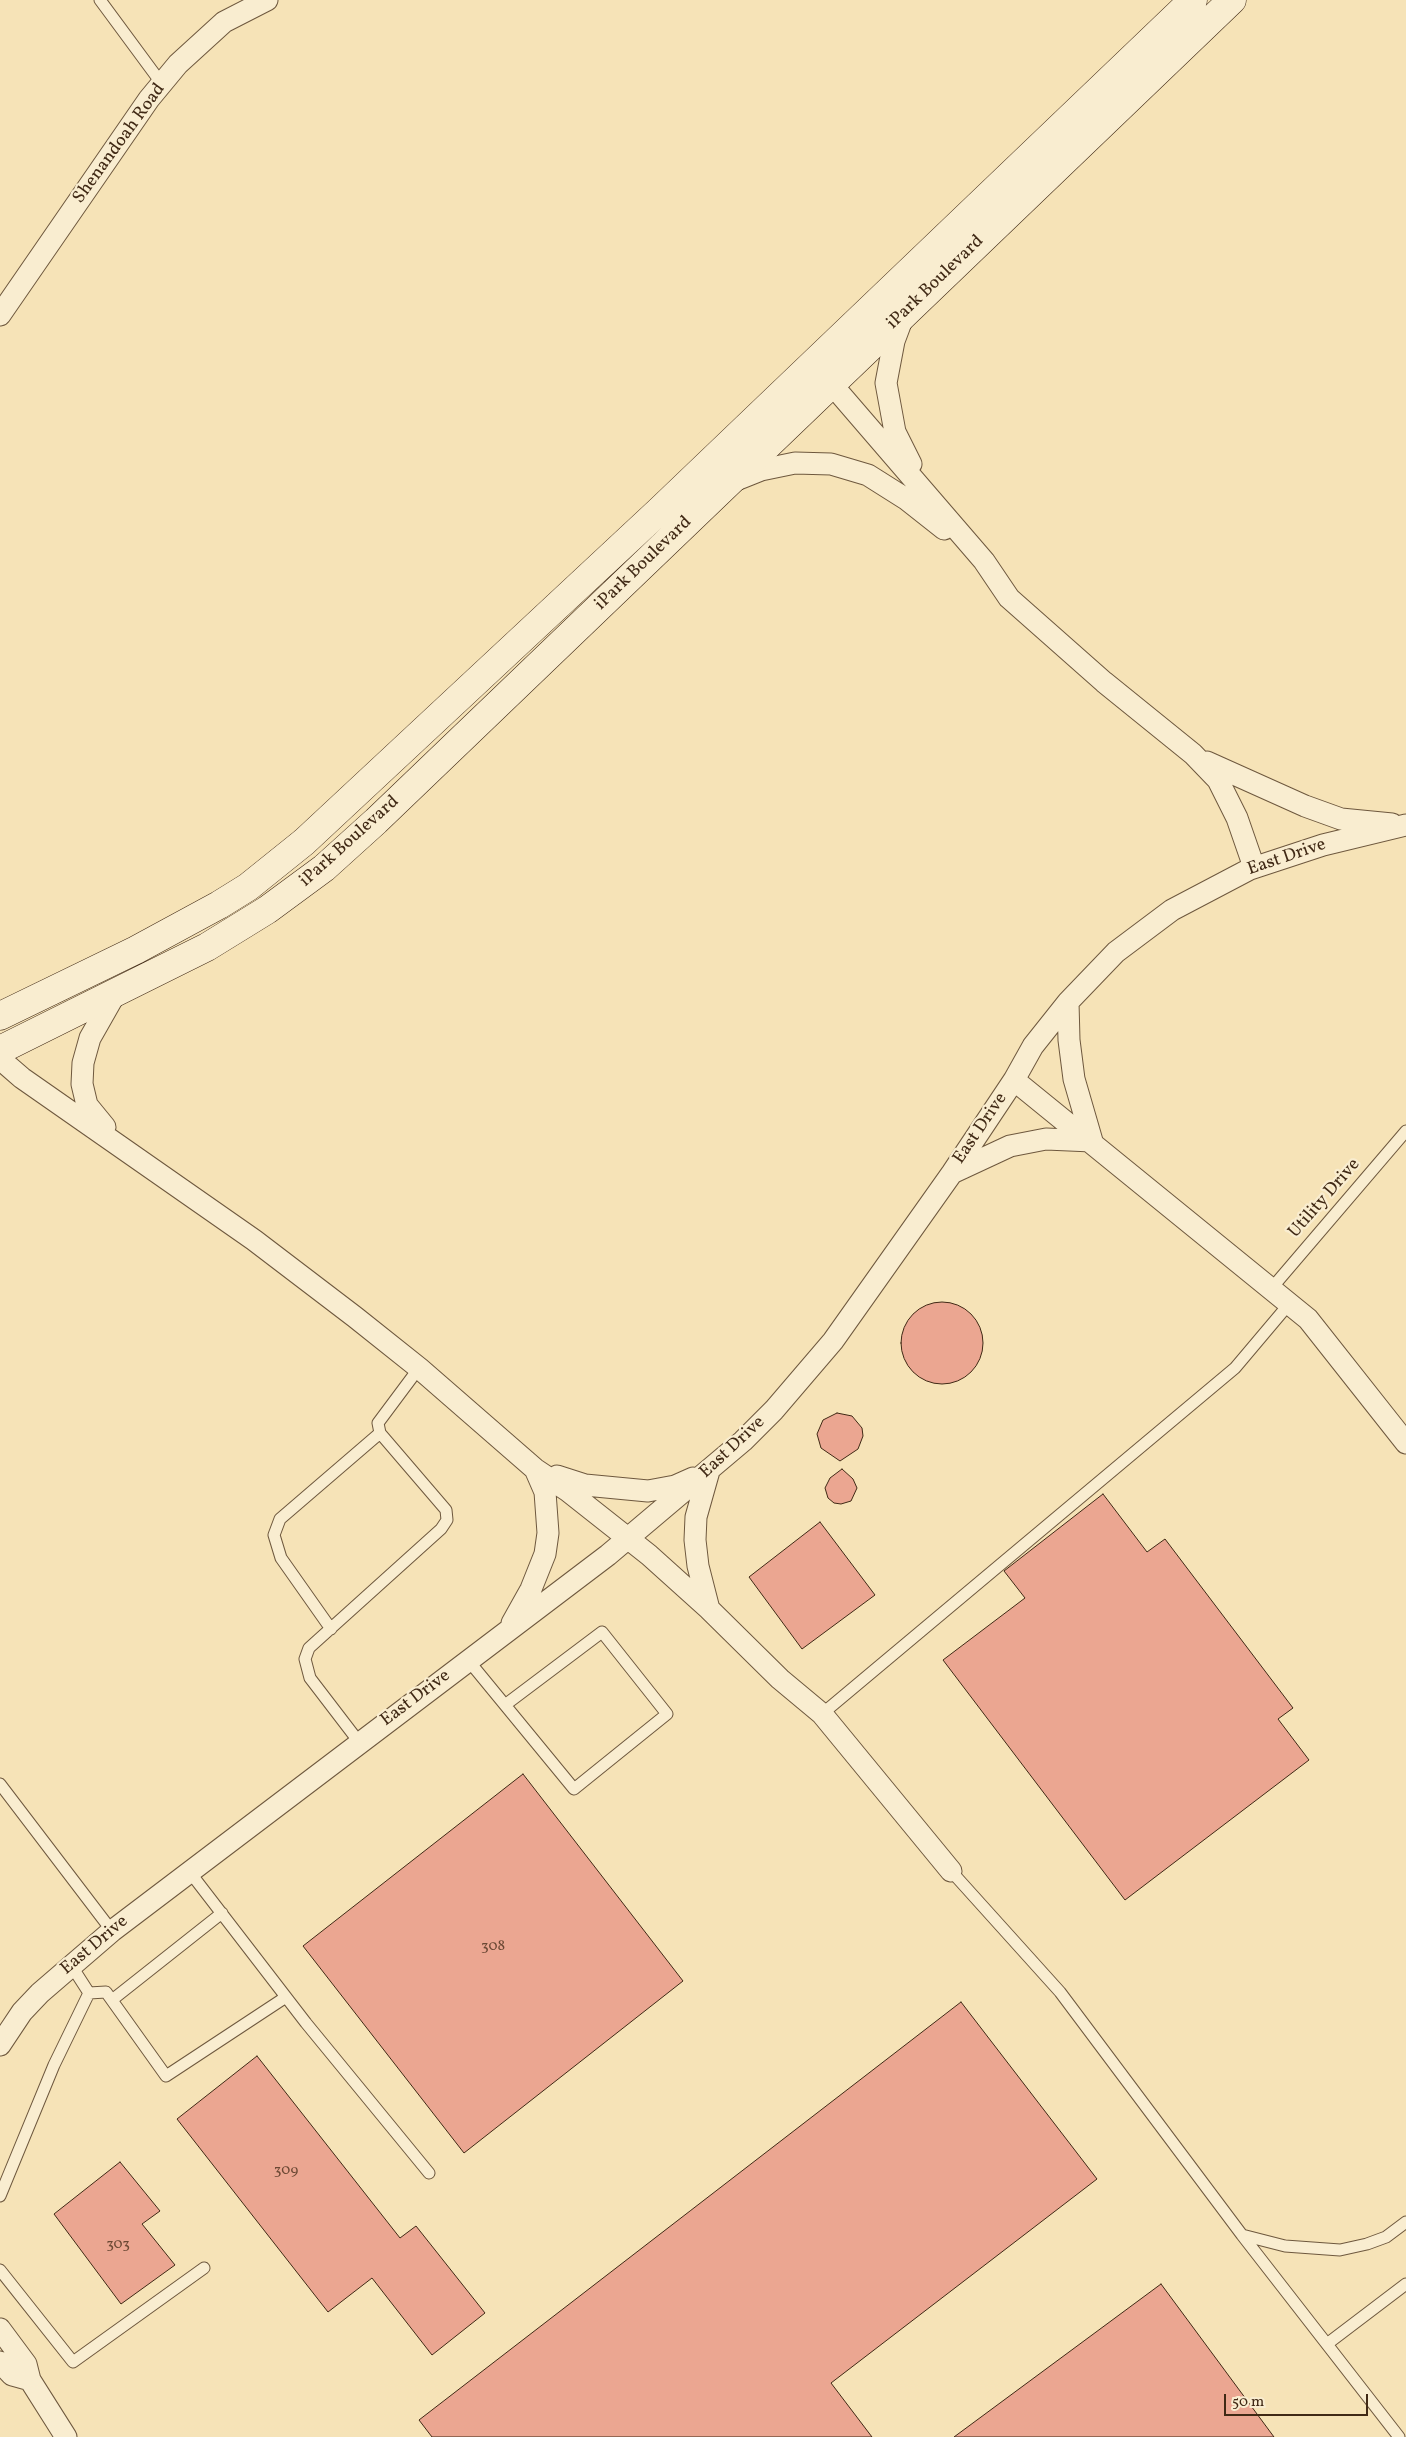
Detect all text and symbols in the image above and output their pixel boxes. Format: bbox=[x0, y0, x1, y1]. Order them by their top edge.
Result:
street label: Shenandoah Road bbox=[69, 80, 171, 208]
street label: iPark Boulevard bbox=[883, 231, 989, 335]
street label: iPark Boulevard bbox=[591, 512, 697, 616]
street label: iPark Boulevard bbox=[296, 792, 404, 892]
street label: East Drive bbox=[1245, 835, 1329, 881]
street label: East Drive bbox=[949, 1089, 1013, 1169]
street label: Utility Drive bbox=[1285, 1155, 1365, 1243]
street label: East Drive bbox=[696, 1412, 770, 1484]
street label: East Drive bbox=[377, 1666, 455, 1732]
street label: East Drive bbox=[57, 1912, 133, 1980]
house number: 308 bbox=[481, 1938, 505, 1956]
house number: 309 bbox=[274, 2162, 298, 2180]
house number: 303 bbox=[106, 2236, 130, 2254]
scale bar bbox=[1226, 2384, 1370, 2416]
text: 50 m bbox=[1232, 2392, 1264, 2413]

